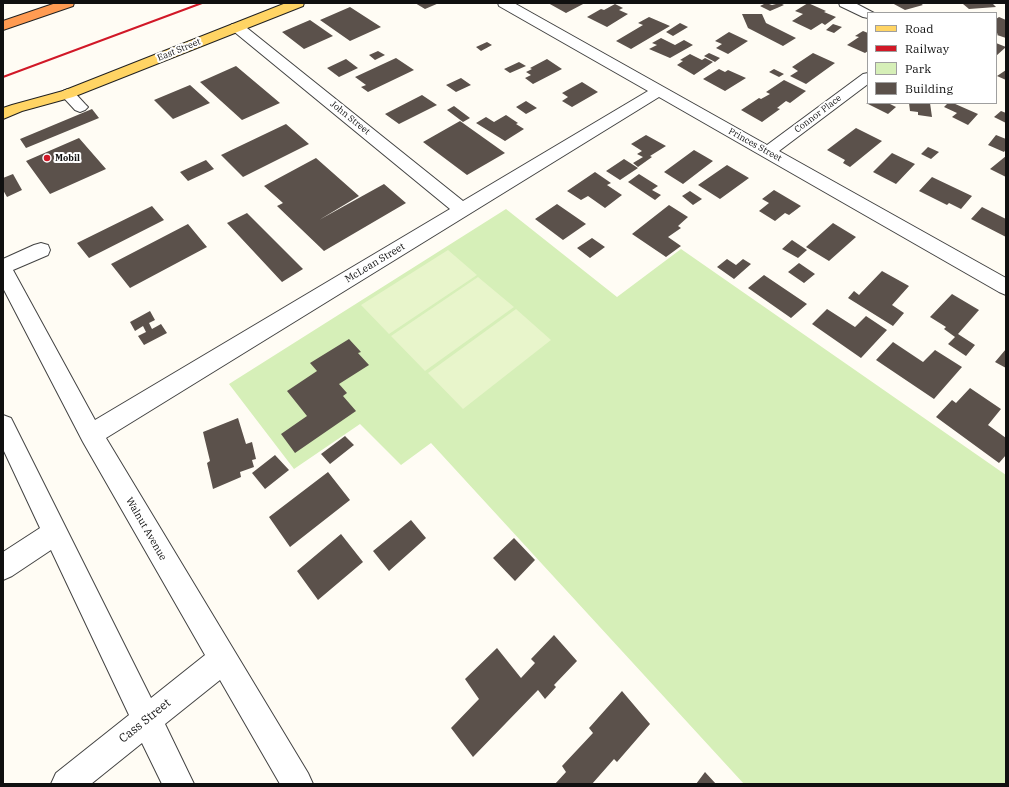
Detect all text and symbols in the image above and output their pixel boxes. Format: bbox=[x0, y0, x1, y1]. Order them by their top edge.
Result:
legend bbox=[867, 12, 997, 104]
text: Road bbox=[905, 21, 934, 36]
street label: East Street bbox=[156, 36, 202, 64]
text: Railway bbox=[905, 41, 949, 56]
text: Park bbox=[905, 61, 931, 76]
text: Building bbox=[905, 81, 953, 96]
street label: Connor Place bbox=[792, 93, 844, 135]
street label: John Street bbox=[328, 99, 372, 137]
street label: Princes Street bbox=[726, 126, 784, 164]
marker: Mobil bbox=[42, 153, 52, 163]
place label: Mobil bbox=[55, 153, 80, 163]
street label: McLean Street bbox=[343, 240, 407, 286]
street label: Walnut Avenue bbox=[123, 495, 169, 563]
street label: Cass Street bbox=[116, 696, 174, 746]

